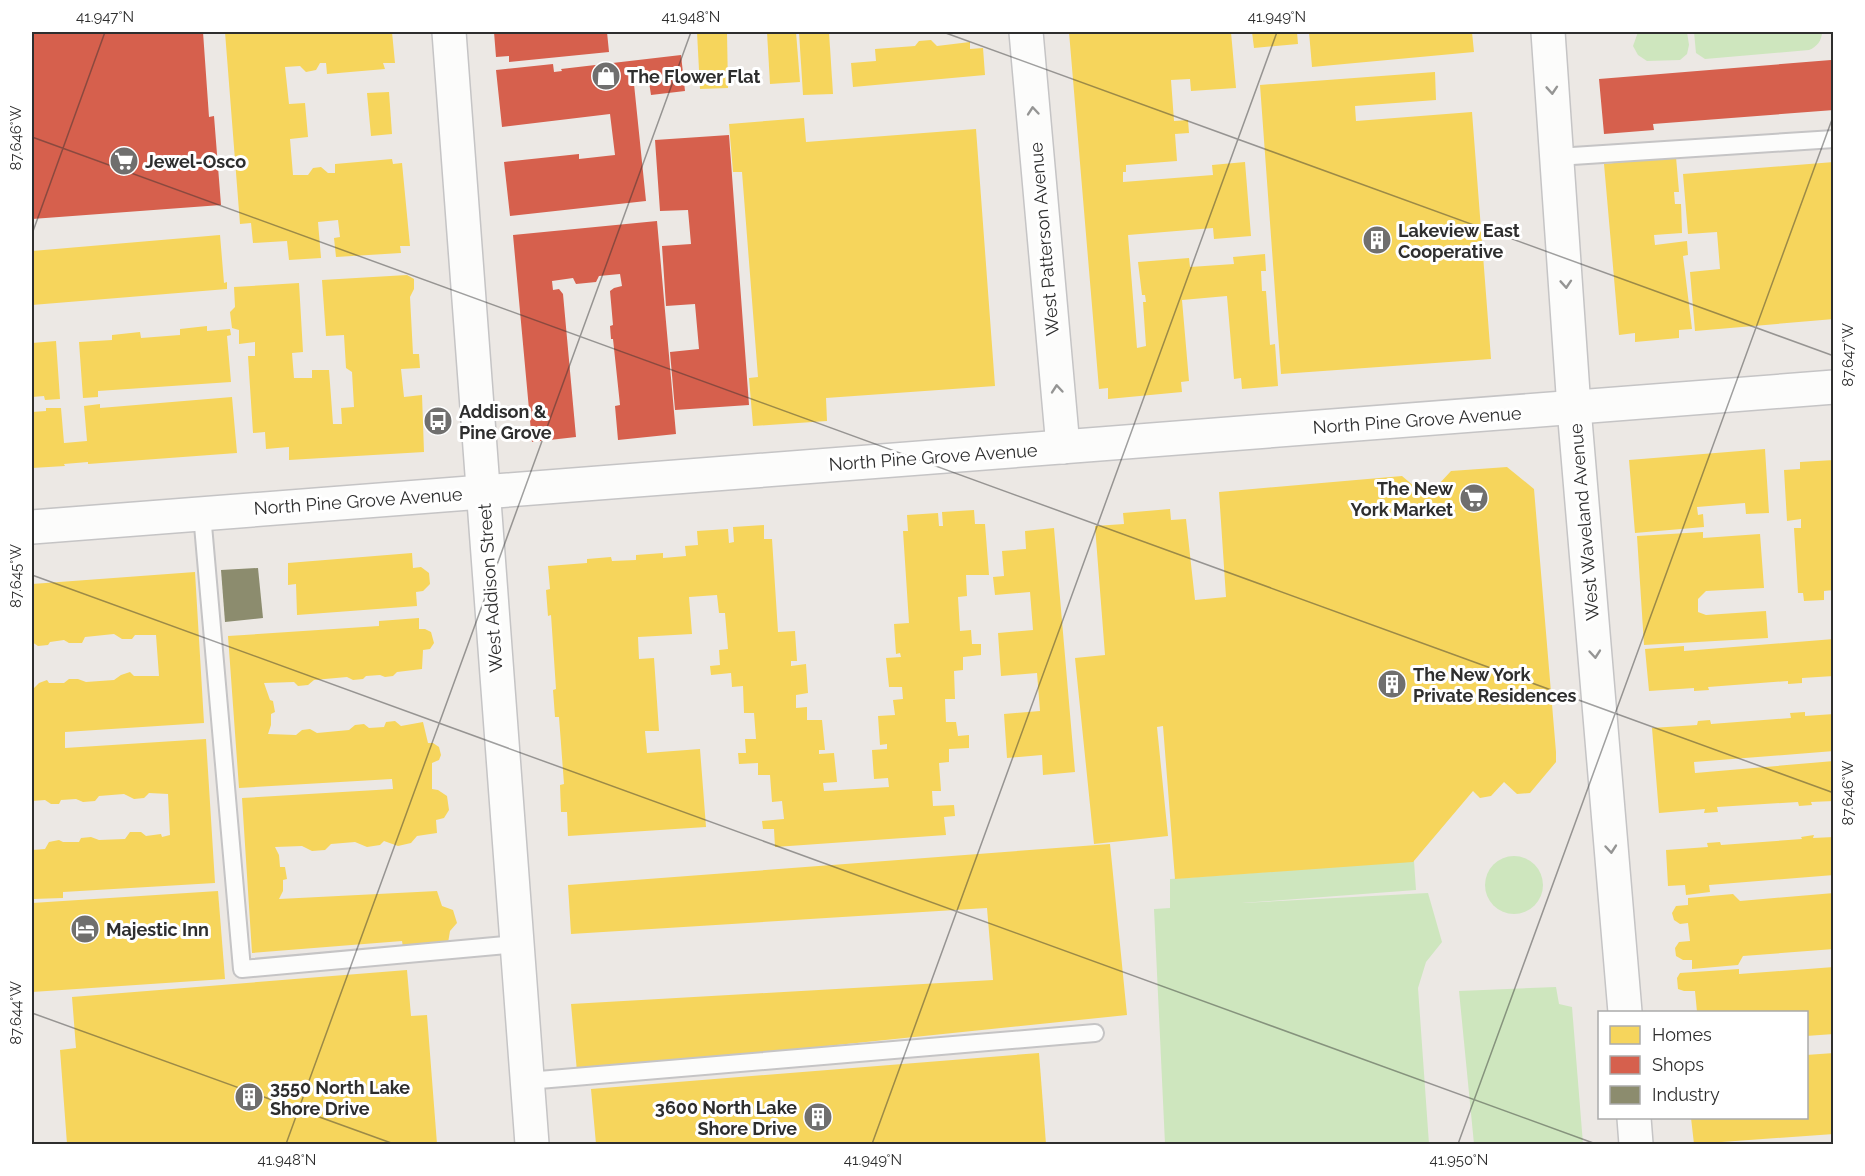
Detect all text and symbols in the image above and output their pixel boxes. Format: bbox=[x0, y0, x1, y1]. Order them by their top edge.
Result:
text: 41.947°N bbox=[76, 8, 134, 26]
text: 41.948°N bbox=[662, 8, 720, 26]
text: 41.949°N bbox=[1248, 8, 1306, 26]
shop icon: The Flower Flat bbox=[590, 60, 622, 92]
place label: The Flower Flat bbox=[627, 66, 760, 87]
one-way arrow bbox=[1545, 85, 1558, 94]
text: 87.646°W bbox=[7, 105, 25, 170]
one-way arrow bbox=[1027, 106, 1040, 116]
street label: West Patterson Avenue bbox=[1025, 141, 1063, 337]
supermarket icon: Jewel-Osco bbox=[108, 145, 140, 177]
place label: Jewel-Osco bbox=[145, 151, 246, 172]
place label: Lakeview East Cooperative bbox=[1398, 220, 1520, 262]
building icon: Lakeview East Cooperative bbox=[1361, 224, 1393, 256]
one-way arrow bbox=[1559, 280, 1572, 289]
text: 87.647°W bbox=[1839, 323, 1857, 387]
one-way arrow bbox=[1051, 384, 1064, 393]
place label: Addison & Pine Grove bbox=[459, 401, 552, 443]
street label: North Pine Grove Avenue bbox=[1312, 402, 1522, 438]
bus stop icon: Addison & Pine Grove bbox=[422, 405, 454, 437]
street label: West Waveland Avenue bbox=[1565, 422, 1603, 621]
street label: North Pine Grove Avenue bbox=[828, 439, 1038, 475]
place label: The New York Market bbox=[1351, 478, 1454, 520]
supermarket icon: The New York Market bbox=[1458, 482, 1490, 514]
street label: North Pine Grove Avenue bbox=[253, 483, 463, 519]
street label: West Addison Street bbox=[474, 503, 506, 673]
text: 87.645°W bbox=[7, 544, 25, 608]
one-way arrow bbox=[1588, 650, 1601, 659]
place label: The New York Private Residences bbox=[1413, 664, 1577, 706]
building icon: The New York Private Residences bbox=[1376, 668, 1408, 700]
text: 87.646°W bbox=[1839, 760, 1857, 825]
one-way arrow bbox=[1604, 844, 1617, 853]
hotel icon: Majestic Inn bbox=[69, 913, 101, 945]
place label: Majestic Inn bbox=[106, 919, 209, 940]
text: 87.644°W bbox=[7, 981, 25, 1045]
legend bbox=[1598, 1011, 1808, 1119]
text: Homes bbox=[1652, 1024, 1712, 1045]
text: Shops bbox=[1652, 1054, 1704, 1075]
place label: 3550 North Lake Shore Drive bbox=[270, 1077, 410, 1119]
building icon: 3550 North Lake Shore Drive bbox=[233, 1081, 265, 1113]
text: Industry bbox=[1652, 1084, 1720, 1105]
place label: 3600 North Lake Shore Drive bbox=[655, 1097, 797, 1139]
building icon: 3600 North Lake Shore Drive bbox=[802, 1101, 834, 1133]
text: 41.948°N bbox=[258, 1151, 316, 1169]
text: 41.949°N bbox=[844, 1151, 902, 1169]
text: 41.950°N bbox=[1430, 1151, 1488, 1169]

